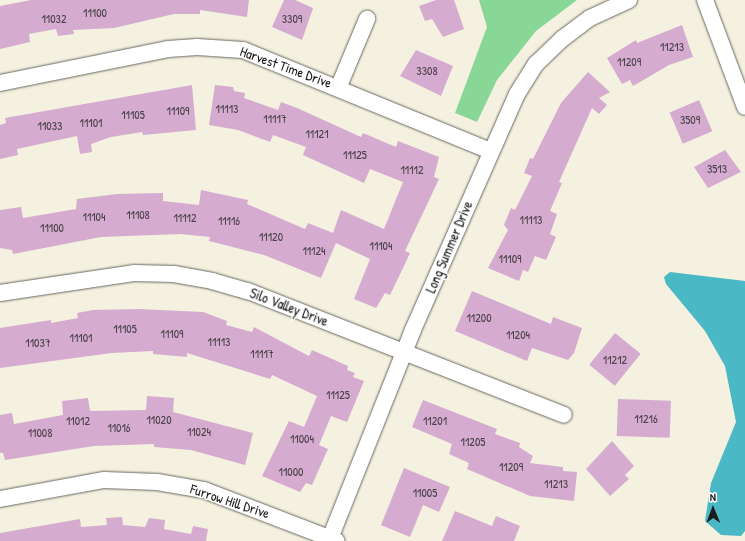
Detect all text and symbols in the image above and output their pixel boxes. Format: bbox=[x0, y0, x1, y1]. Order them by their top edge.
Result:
house number: 11100 bbox=[83, 6, 107, 20]
house number: 11032 bbox=[41, 12, 67, 26]
house number: 3309 bbox=[282, 12, 302, 26]
house number: 11213 bbox=[660, 40, 684, 54]
street label: Harvest Time Drive bbox=[238, 43, 334, 91]
house number: 11209 bbox=[617, 55, 641, 69]
house number: 3308 bbox=[416, 64, 438, 78]
house number: 11113 bbox=[216, 102, 238, 116]
house number: 11109 bbox=[167, 104, 189, 118]
house number: 11105 bbox=[121, 108, 145, 122]
house number: 11117 bbox=[263, 112, 287, 126]
house number: 3509 bbox=[680, 113, 700, 127]
house number: 11101 bbox=[80, 116, 102, 130]
house number: 11033 bbox=[38, 119, 62, 133]
house number: 11121 bbox=[305, 127, 329, 141]
house number: 11125 bbox=[343, 148, 367, 162]
house number: 3513 bbox=[707, 162, 727, 176]
house number: 11112 bbox=[400, 163, 424, 177]
street label: Long Summer Drive bbox=[422, 199, 476, 295]
house number: 11108 bbox=[126, 208, 150, 222]
house number: 11104 bbox=[83, 210, 105, 224]
house number: 11112 bbox=[173, 211, 197, 225]
house number: 11113 bbox=[520, 213, 542, 227]
house number: 11116 bbox=[218, 214, 240, 228]
house number: 11100 bbox=[40, 221, 64, 235]
house number: 11120 bbox=[259, 230, 283, 244]
house number: 11104 bbox=[370, 239, 392, 253]
house number: 11124 bbox=[302, 244, 326, 258]
house number: 11109 bbox=[499, 252, 521, 266]
street label: Silo Valley Drive bbox=[247, 284, 331, 330]
house number: 11200 bbox=[466, 311, 492, 325]
house number: 11105 bbox=[113, 322, 137, 336]
house number: 11109 bbox=[161, 327, 183, 341]
house number: 11204 bbox=[506, 328, 530, 342]
house number: 11101 bbox=[70, 331, 92, 345]
house number: 11113 bbox=[208, 335, 230, 349]
house number: 11037 bbox=[25, 336, 51, 350]
house number: 11117 bbox=[250, 347, 274, 361]
house number: 11212 bbox=[603, 353, 627, 367]
house number: 11125 bbox=[326, 388, 350, 402]
house number: 11216 bbox=[634, 412, 658, 426]
house number: 11020 bbox=[146, 413, 172, 427]
house number: 11012 bbox=[66, 414, 90, 428]
house number: 11201 bbox=[423, 414, 447, 428]
house number: 11016 bbox=[107, 421, 131, 435]
house number: 11024 bbox=[187, 425, 211, 439]
house number: 11008 bbox=[28, 426, 52, 440]
house number: 11004 bbox=[290, 432, 314, 446]
house number: 11205 bbox=[461, 435, 485, 449]
house number: 11209 bbox=[499, 460, 523, 474]
house number: 11000 bbox=[279, 465, 303, 479]
house number: 11213 bbox=[544, 477, 568, 491]
street label: Furrow Hill Drive bbox=[188, 480, 272, 522]
house number: 11005 bbox=[413, 486, 437, 500]
north arrow bbox=[693, 489, 733, 529]
text: N bbox=[710, 490, 716, 504]

